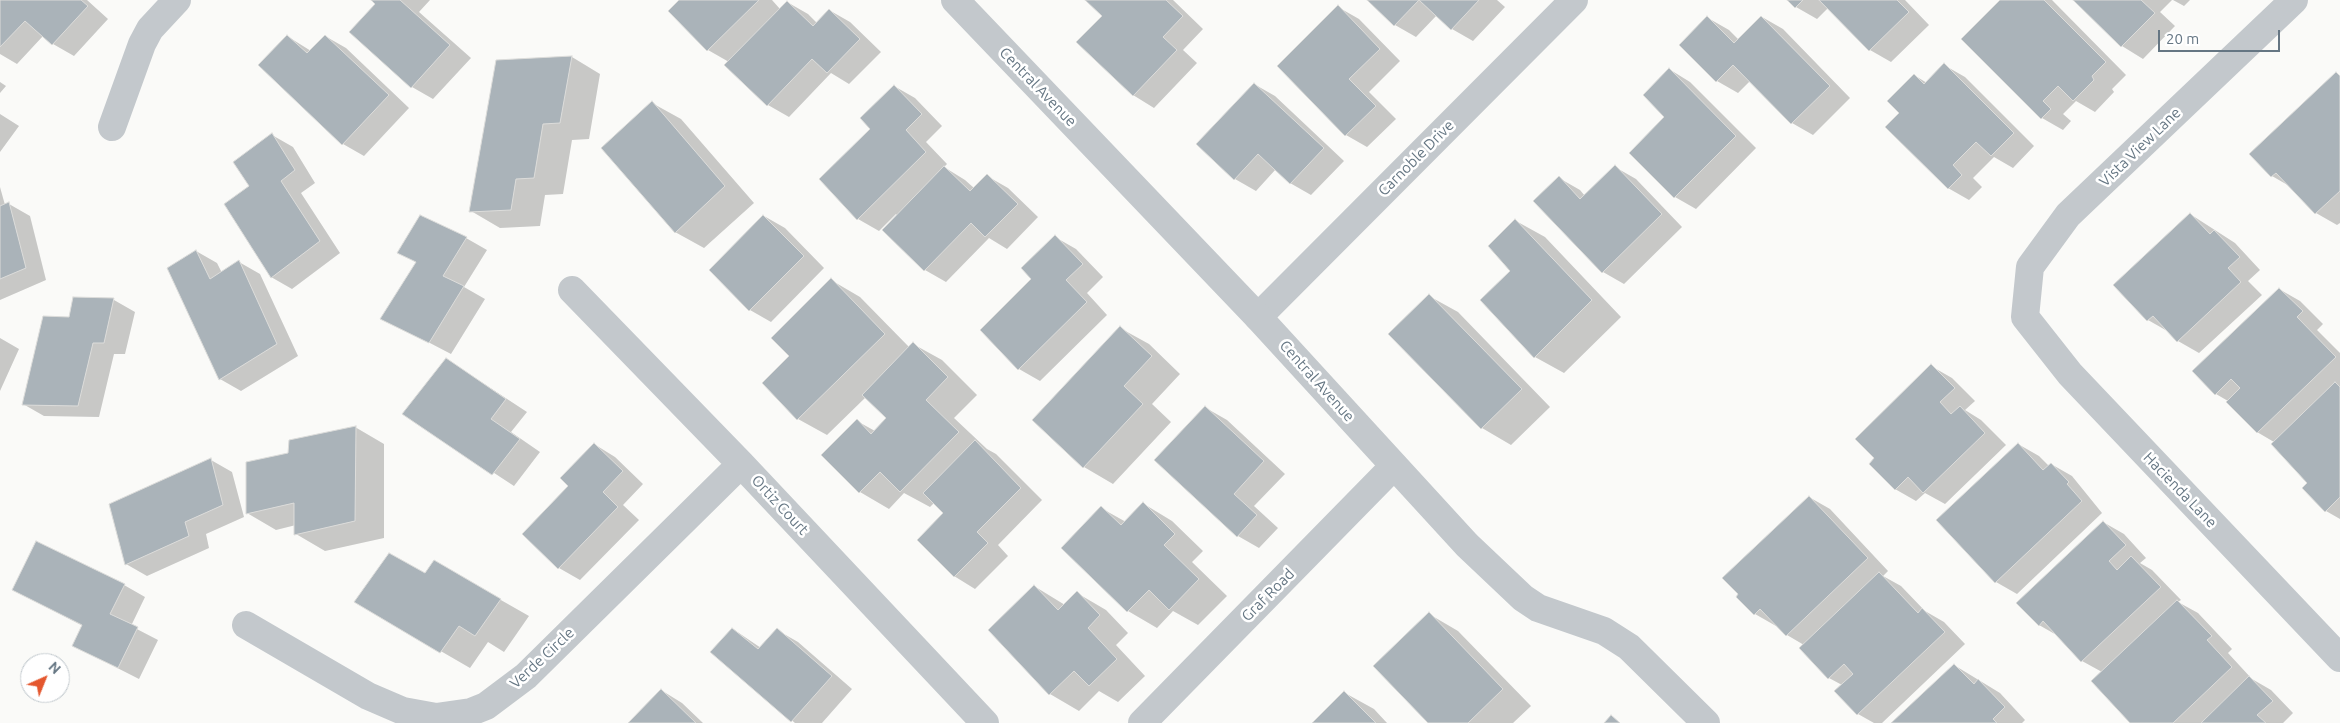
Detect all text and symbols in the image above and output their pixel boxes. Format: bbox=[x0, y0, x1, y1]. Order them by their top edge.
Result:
scale bar bbox=[2160, 20, 2282, 52]
text: 20 m bbox=[2166, 30, 2199, 47]
street label: Central Avenue bbox=[996, 44, 1080, 130]
street label: Vista View Lane bbox=[2095, 104, 2185, 190]
street label: Carnoble Drive bbox=[1374, 116, 1458, 200]
street label: Central Avenue bbox=[1276, 337, 1358, 425]
street label: Hacienda Lane bbox=[2140, 449, 2220, 531]
street label: Ortiz Court bbox=[748, 471, 812, 539]
street label: Graf Road bbox=[1238, 565, 1298, 625]
street label: Verde Circle bbox=[506, 624, 578, 692]
north arrow bbox=[20, 653, 70, 703]
text: N bbox=[45, 659, 64, 677]

